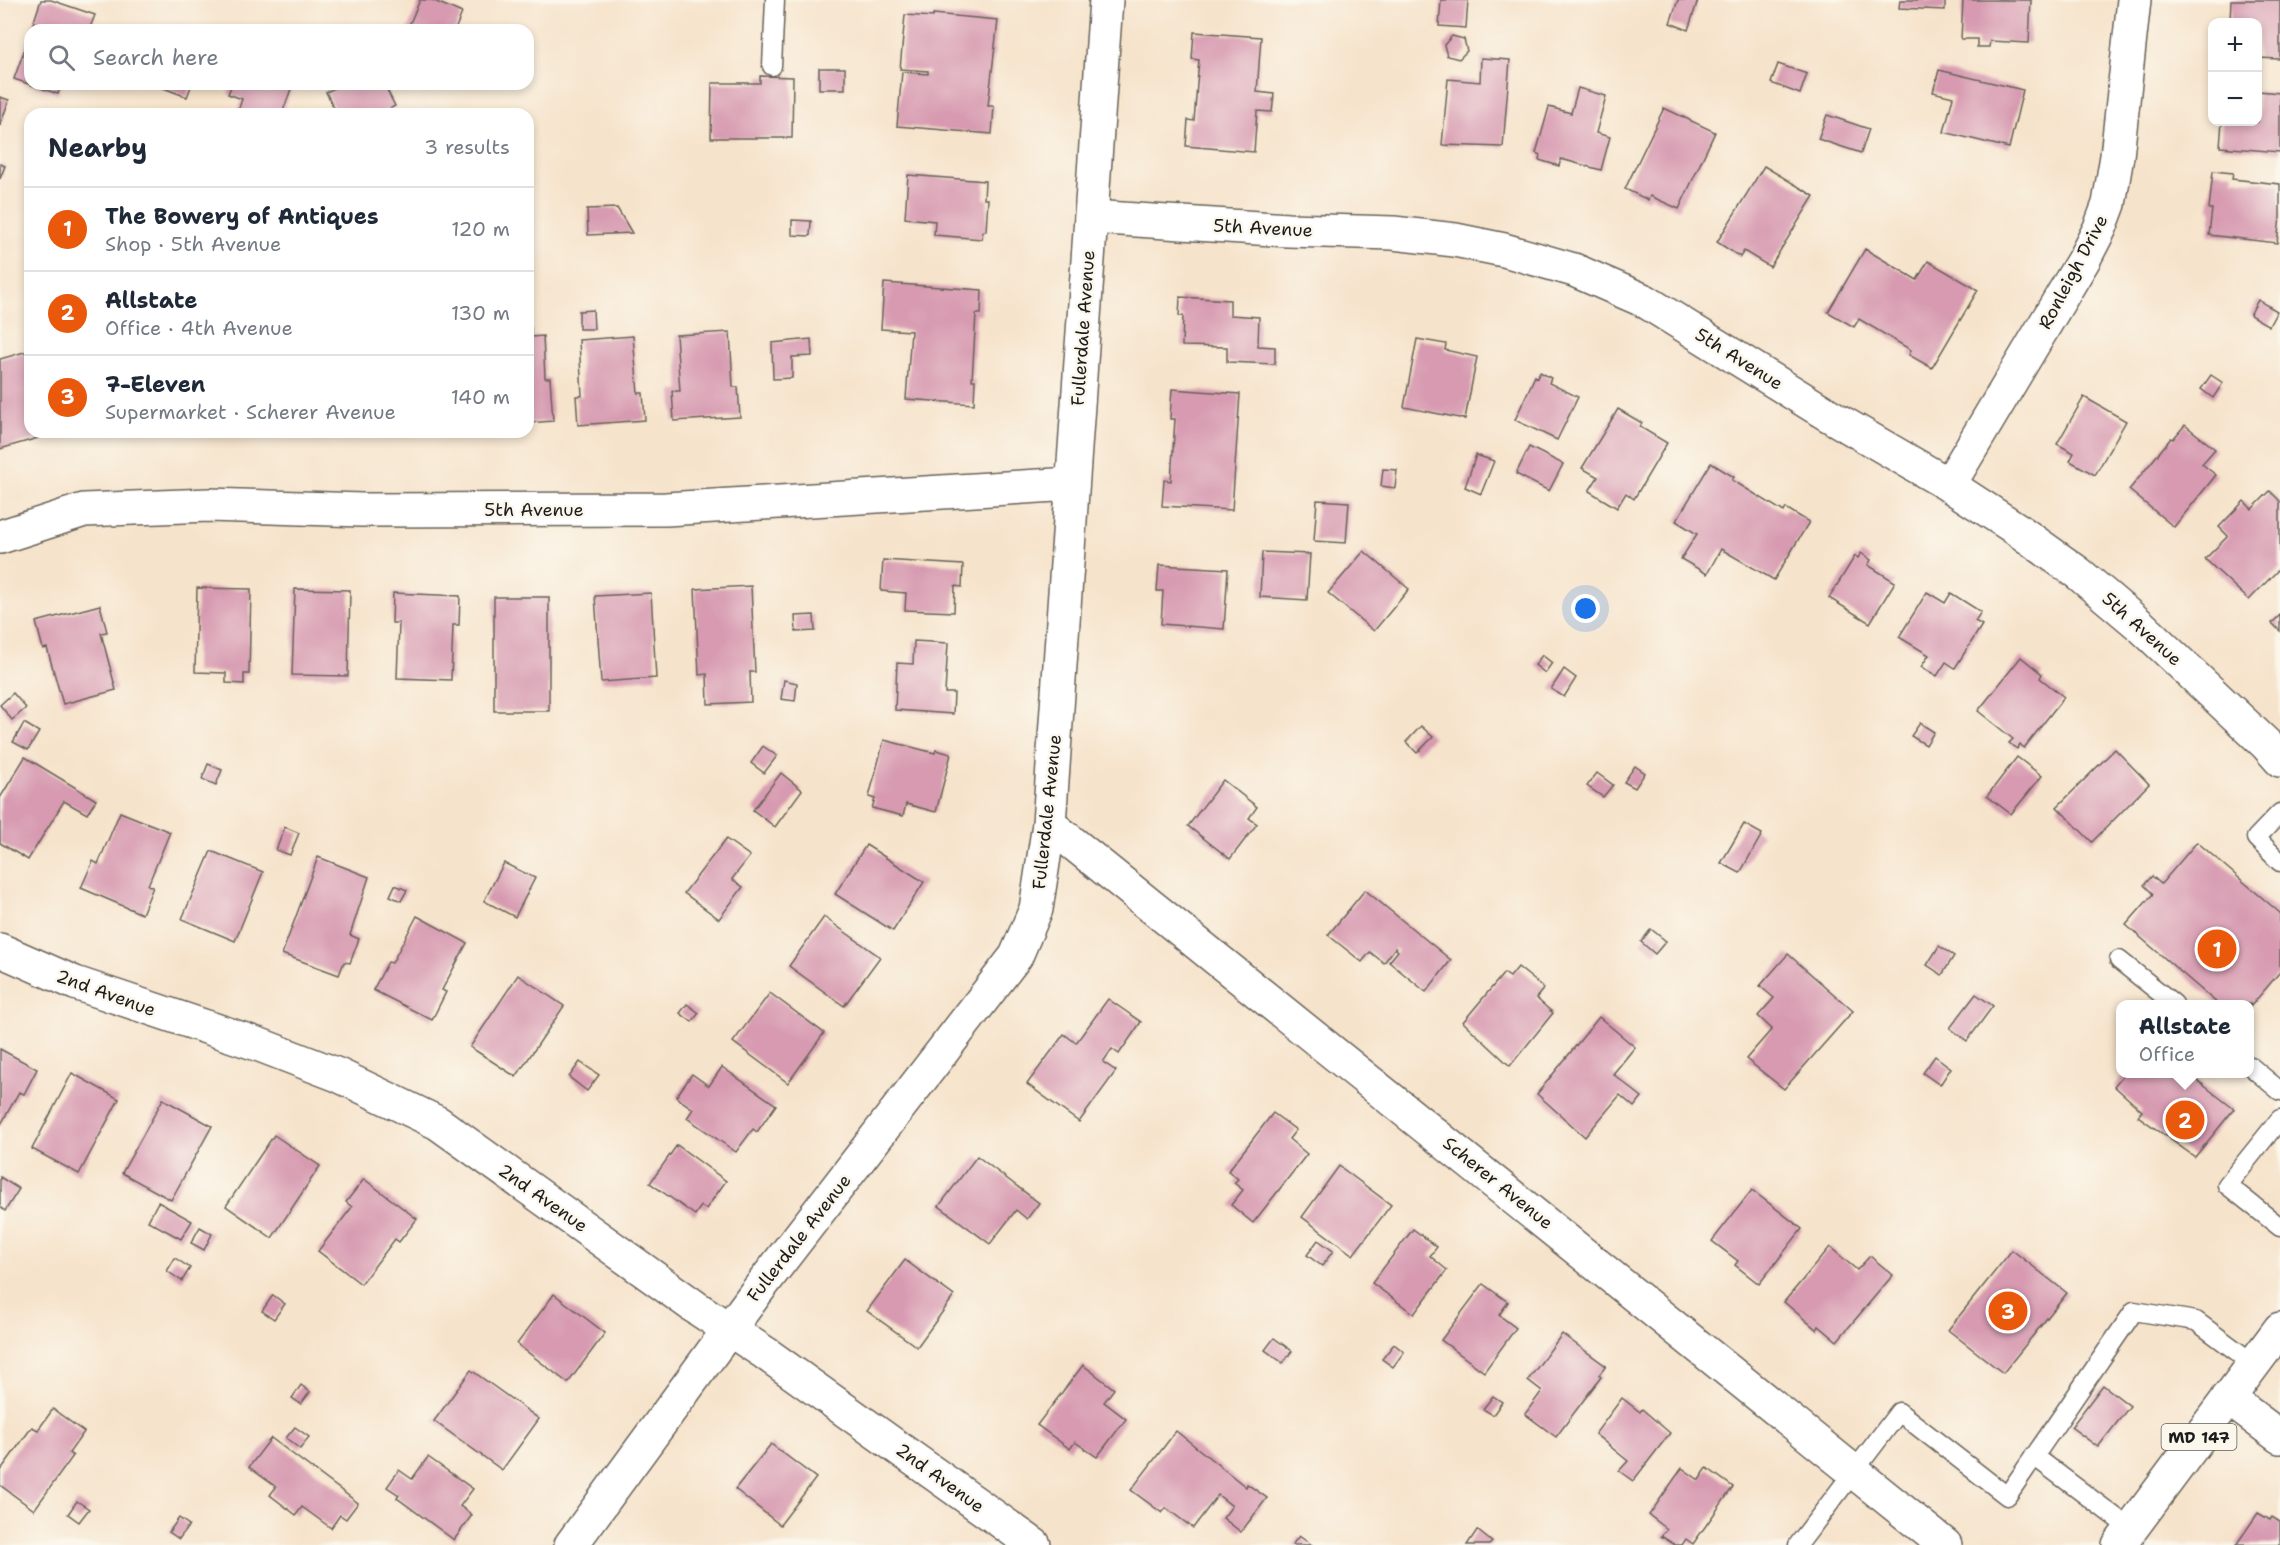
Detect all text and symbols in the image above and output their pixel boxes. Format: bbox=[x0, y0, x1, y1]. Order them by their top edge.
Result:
map controls bbox=[2208, 18, 2262, 126]
button: + bbox=[2208, 18, 2262, 72]
search box bbox=[24, 24, 534, 90]
icon: search bbox=[45, 41, 78, 74]
text: Search here bbox=[93, 43, 219, 72]
button: − bbox=[2208, 72, 2262, 126]
text: Nearby bbox=[48, 130, 147, 165]
text: 3 results bbox=[424, 134, 510, 160]
text: The Bowery of Antiques bbox=[105, 202, 379, 231]
street label: Ronleigh Drive bbox=[2033, 211, 2113, 333]
street label: 5th Avenue bbox=[1213, 213, 1313, 243]
text: 1 bbox=[63, 216, 72, 242]
text: 120 m bbox=[451, 216, 510, 242]
text: Shop · 5th Avenue bbox=[105, 231, 281, 257]
street label: Fullerdale Avenue bbox=[1066, 249, 1100, 407]
text: Allstate bbox=[105, 286, 197, 315]
text: 2 bbox=[61, 300, 75, 326]
text: 130 m bbox=[451, 300, 510, 326]
text: Office · 4th Avenue bbox=[105, 315, 293, 341]
street label: 5th Avenue bbox=[1690, 322, 1788, 396]
text: 7-Eleven bbox=[105, 370, 205, 399]
text: 3 bbox=[61, 384, 75, 410]
text: 140 m bbox=[451, 384, 510, 410]
text: Supermarket · Scherer Avenue bbox=[105, 399, 396, 425]
street label: 5th Avenue bbox=[484, 498, 584, 522]
street label: 5th Avenue bbox=[2097, 587, 2187, 671]
your location bbox=[1571, 594, 1600, 623]
street label: Fullerdale Avenue bbox=[1027, 733, 1067, 891]
pin: 1 bbox=[2198, 926, 2236, 972]
street label: 2nd Avenue bbox=[53, 964, 159, 1022]
popup bbox=[2116, 1000, 2254, 1078]
text: Allstate bbox=[2139, 1012, 2231, 1041]
text: Office bbox=[2139, 1041, 2195, 1067]
pin: 2 bbox=[2166, 1098, 2204, 1142]
street label: Scherer Avenue bbox=[1438, 1131, 1558, 1235]
street label: 2nd Avenue bbox=[494, 1158, 592, 1238]
street label: Fullerdale Avenue bbox=[742, 1169, 856, 1307]
pin: 3 bbox=[1988, 1288, 2028, 1334]
road number: MD 147 bbox=[2162, 1424, 2236, 1450]
street label: 2nd Avenue bbox=[891, 1438, 989, 1518]

